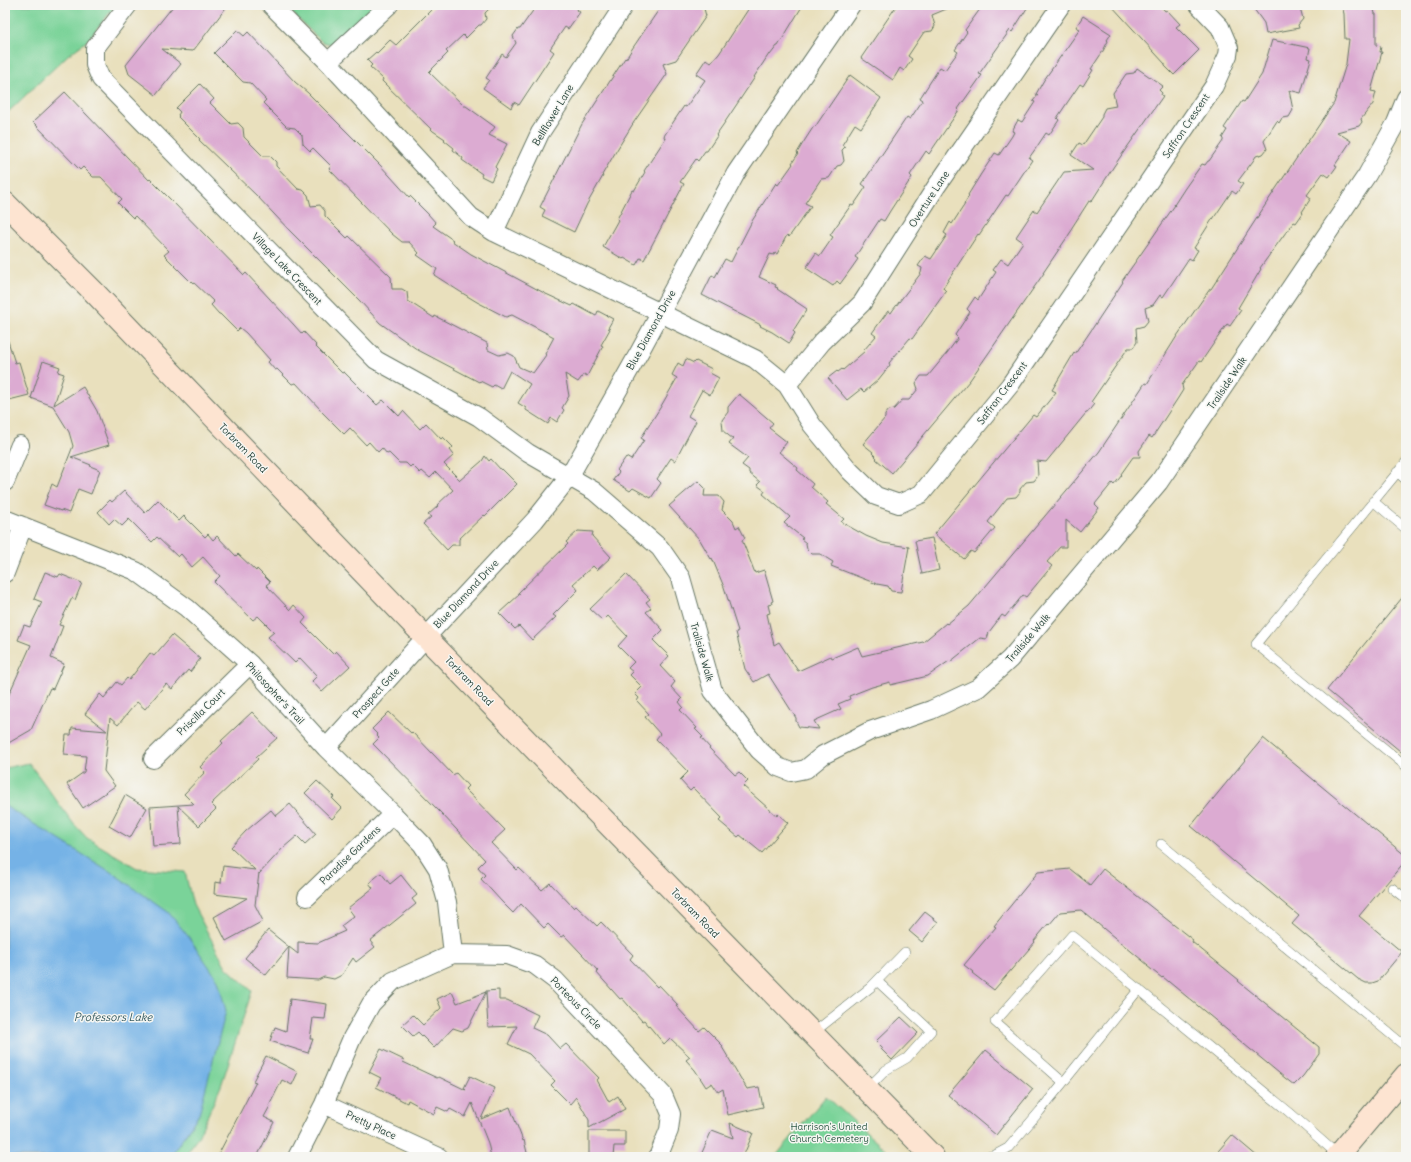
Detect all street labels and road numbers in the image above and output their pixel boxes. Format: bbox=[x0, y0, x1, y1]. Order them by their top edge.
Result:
street label: Bellflower Lane bbox=[530, 82, 576, 148]
street label: Saffron Crescent bbox=[1160, 91, 1213, 161]
street label: Overture Lane bbox=[906, 168, 952, 230]
street label: Village Lake Crescent bbox=[249, 230, 325, 308]
street label: Blue Diamond Drive bbox=[624, 288, 678, 372]
street label: Trailside Walk bbox=[1205, 354, 1249, 412]
street label: Saffron Crescent bbox=[974, 359, 1030, 427]
street label: Torbram Road bbox=[216, 420, 270, 476]
street label: Blue Diamond Drive bbox=[431, 557, 501, 631]
street label: Trailside Walk bbox=[1003, 611, 1053, 665]
street label: Trailside Walk bbox=[687, 621, 717, 683]
street label: Torbram Road bbox=[442, 653, 496, 709]
street label: Philosopher's Trail bbox=[243, 659, 307, 727]
street label: Prospect Gate bbox=[350, 665, 402, 721]
street label: Priscilla Court bbox=[174, 685, 228, 738]
street label: Paradise Gardens bbox=[317, 822, 384, 887]
street label: Torbram Road bbox=[668, 885, 722, 941]
street label: Porteous Circle bbox=[548, 974, 604, 1032]
street label: Pretty Place bbox=[344, 1108, 398, 1142]

